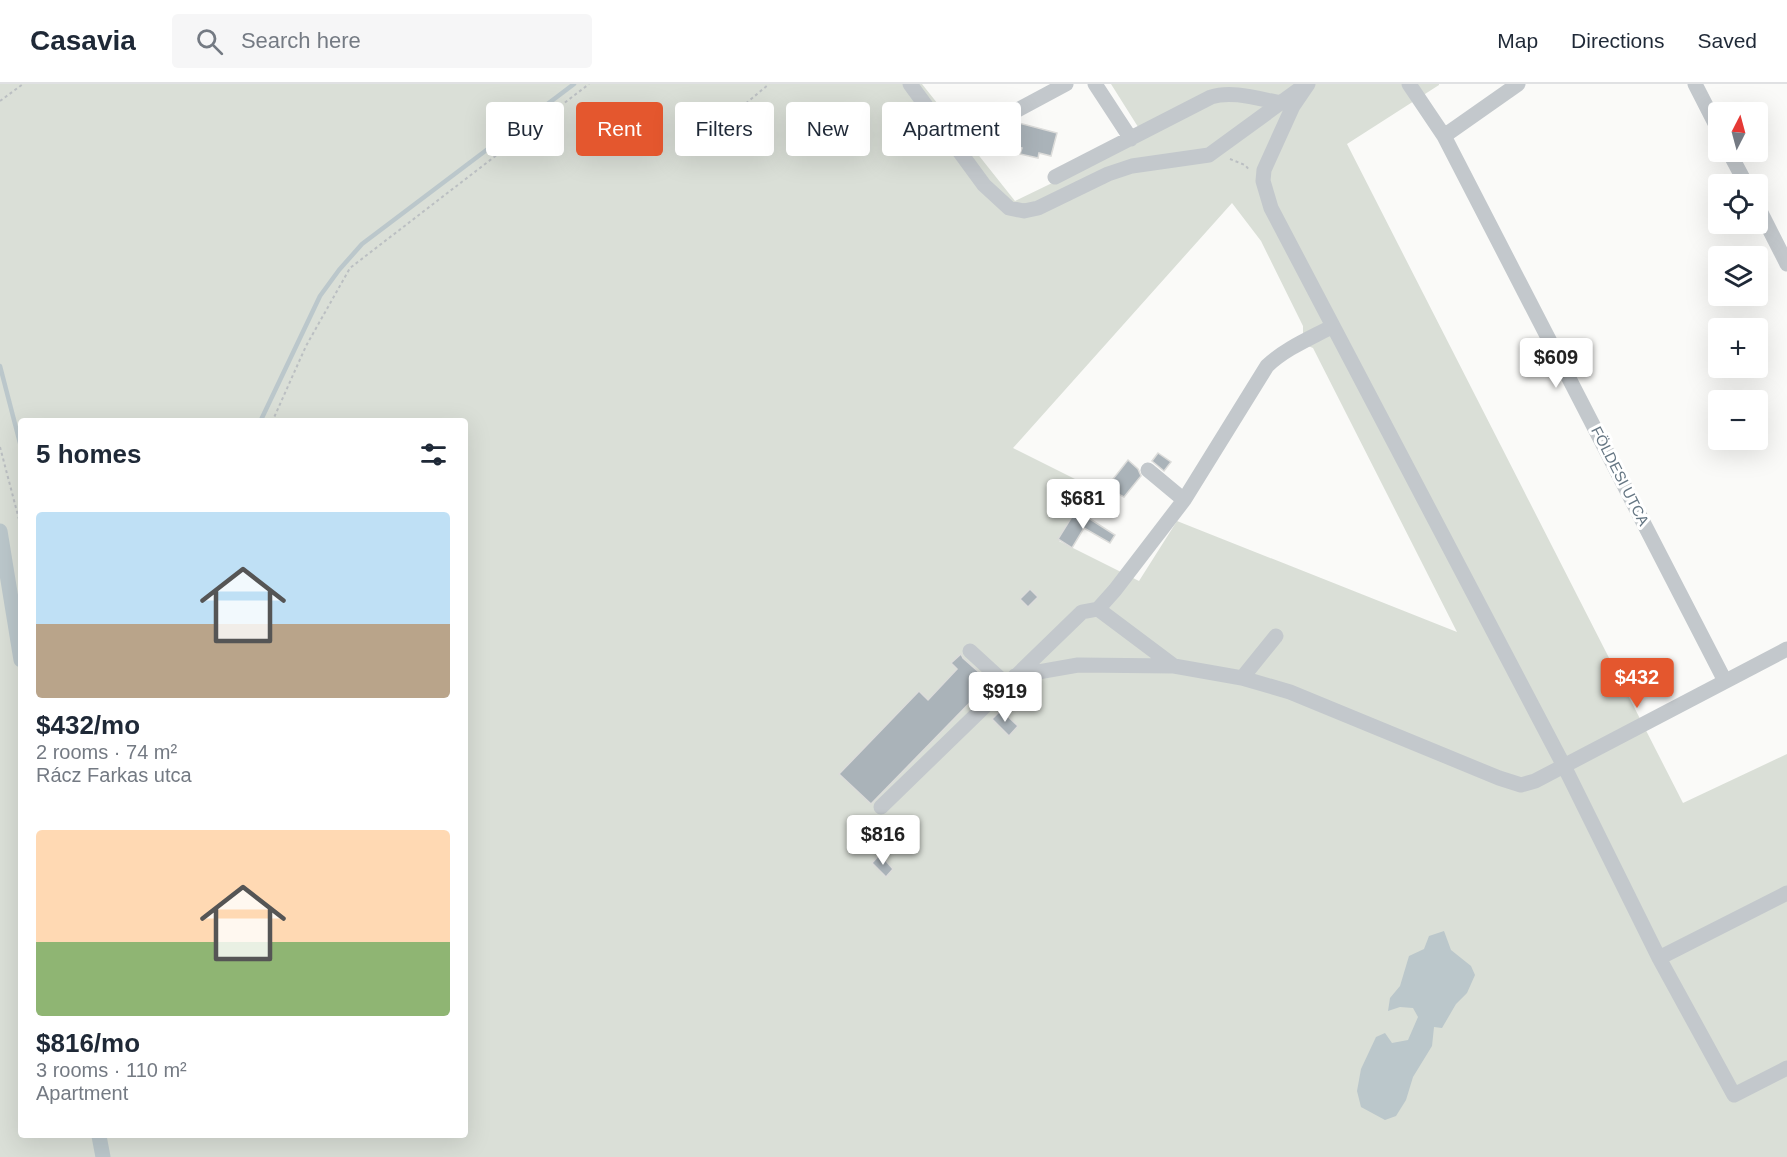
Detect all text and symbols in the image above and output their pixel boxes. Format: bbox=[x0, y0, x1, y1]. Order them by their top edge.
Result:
search box bbox=[172, 14, 592, 68]
text: Casavia bbox=[30, 25, 136, 56]
icon: search bbox=[193, 25, 226, 58]
text: Search here bbox=[241, 28, 361, 53]
text: Map bbox=[1497, 29, 1538, 52]
text: Directions bbox=[1571, 29, 1664, 52]
text: Saved bbox=[1697, 29, 1757, 52]
chip: Buy bbox=[486, 102, 564, 156]
chip: Rent bbox=[576, 102, 663, 156]
chip: Filters bbox=[675, 102, 774, 156]
chip: New bbox=[786, 102, 870, 156]
chip: Apartment bbox=[882, 102, 1021, 156]
north arrow bbox=[1708, 102, 1768, 162]
map controls bbox=[1708, 102, 1768, 450]
button: locate bbox=[1708, 174, 1768, 234]
button: layers bbox=[1708, 246, 1768, 306]
button: + bbox=[1708, 318, 1768, 378]
pin: $609 bbox=[1520, 338, 1592, 389]
text: $609 bbox=[1534, 346, 1578, 368]
button: − bbox=[1708, 390, 1768, 450]
street label: FÖLDESI UTCA bbox=[1588, 423, 1653, 528]
icon: filters bbox=[417, 438, 450, 471]
text: 5 homes bbox=[36, 439, 142, 469]
pin: $681 bbox=[1047, 479, 1119, 530]
text: $681 bbox=[1061, 487, 1105, 509]
icon: home bbox=[189, 551, 297, 659]
pin: $432 bbox=[1601, 658, 1673, 709]
text: $432 bbox=[1615, 666, 1659, 688]
pin: $919 bbox=[969, 672, 1041, 723]
text: $919 bbox=[983, 680, 1027, 702]
text: $432/mo bbox=[36, 710, 140, 740]
text: 2 rooms · 74 m² bbox=[36, 741, 177, 763]
text: Rácz Farkas utca bbox=[36, 764, 192, 786]
pin: $816 bbox=[847, 815, 919, 866]
text: $816 bbox=[861, 823, 905, 845]
icon: home bbox=[189, 869, 297, 977]
text: $816/mo bbox=[36, 1028, 140, 1058]
text: 3 rooms · 110 m² bbox=[36, 1059, 187, 1081]
text: Apartment bbox=[36, 1082, 128, 1104]

